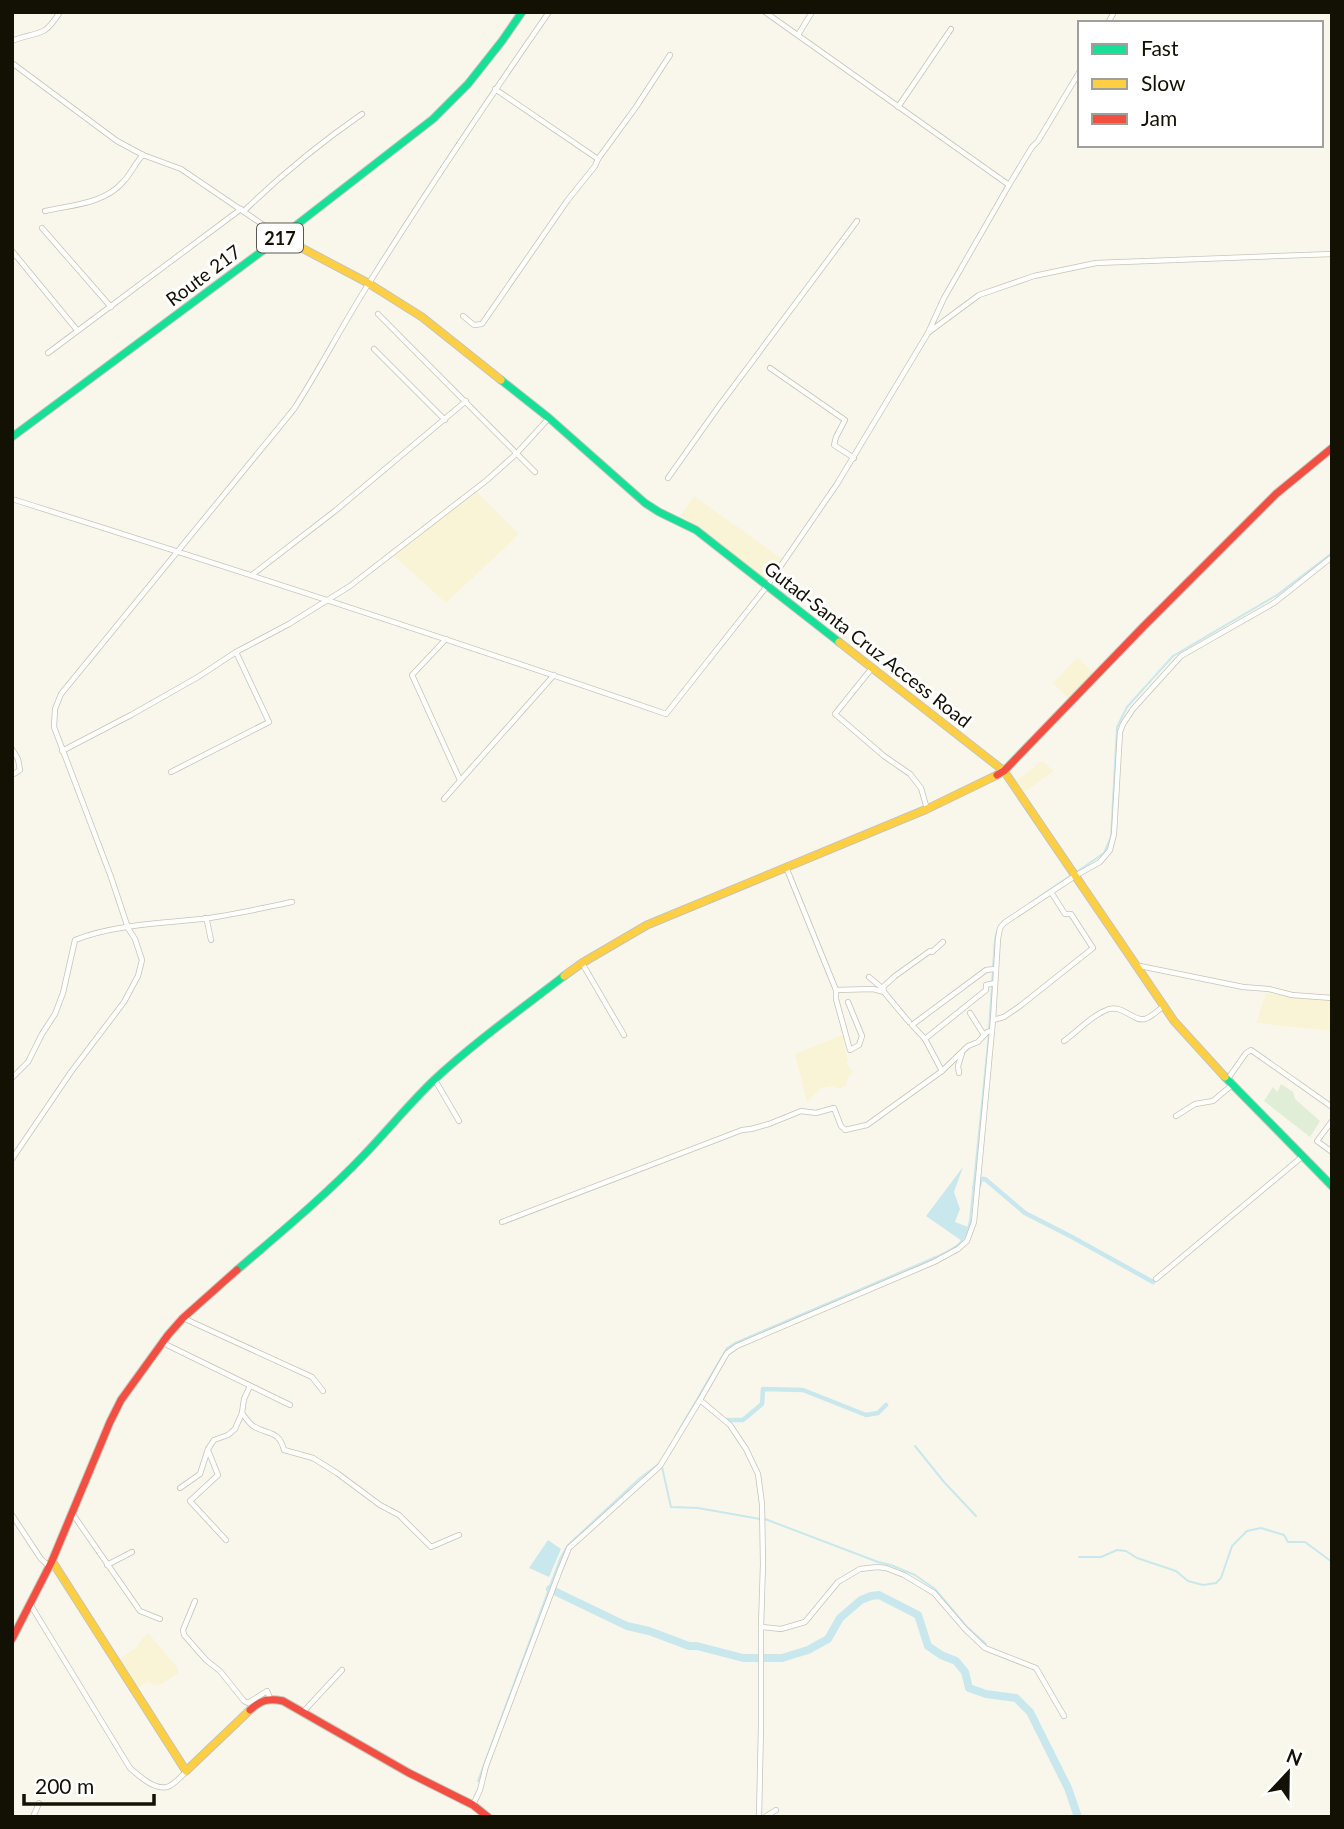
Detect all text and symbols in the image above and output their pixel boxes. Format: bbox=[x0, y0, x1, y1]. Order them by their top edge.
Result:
legend bbox=[1078, 21, 1323, 147]
text: Fast bbox=[1141, 35, 1179, 60]
text: Slow bbox=[1141, 70, 1186, 95]
text: Jam bbox=[1141, 105, 1177, 130]
road number: 217 bbox=[257, 224, 303, 252]
street label: Route 217 bbox=[161, 240, 245, 310]
street label: Gutad-Santa Cruz Access Road bbox=[760, 556, 976, 732]
north arrow bbox=[1253, 1738, 1323, 1808]
text: N bbox=[1283, 1743, 1306, 1770]
scale bar bbox=[24, 1762, 154, 1806]
text: 200 m bbox=[35, 1773, 94, 1798]

